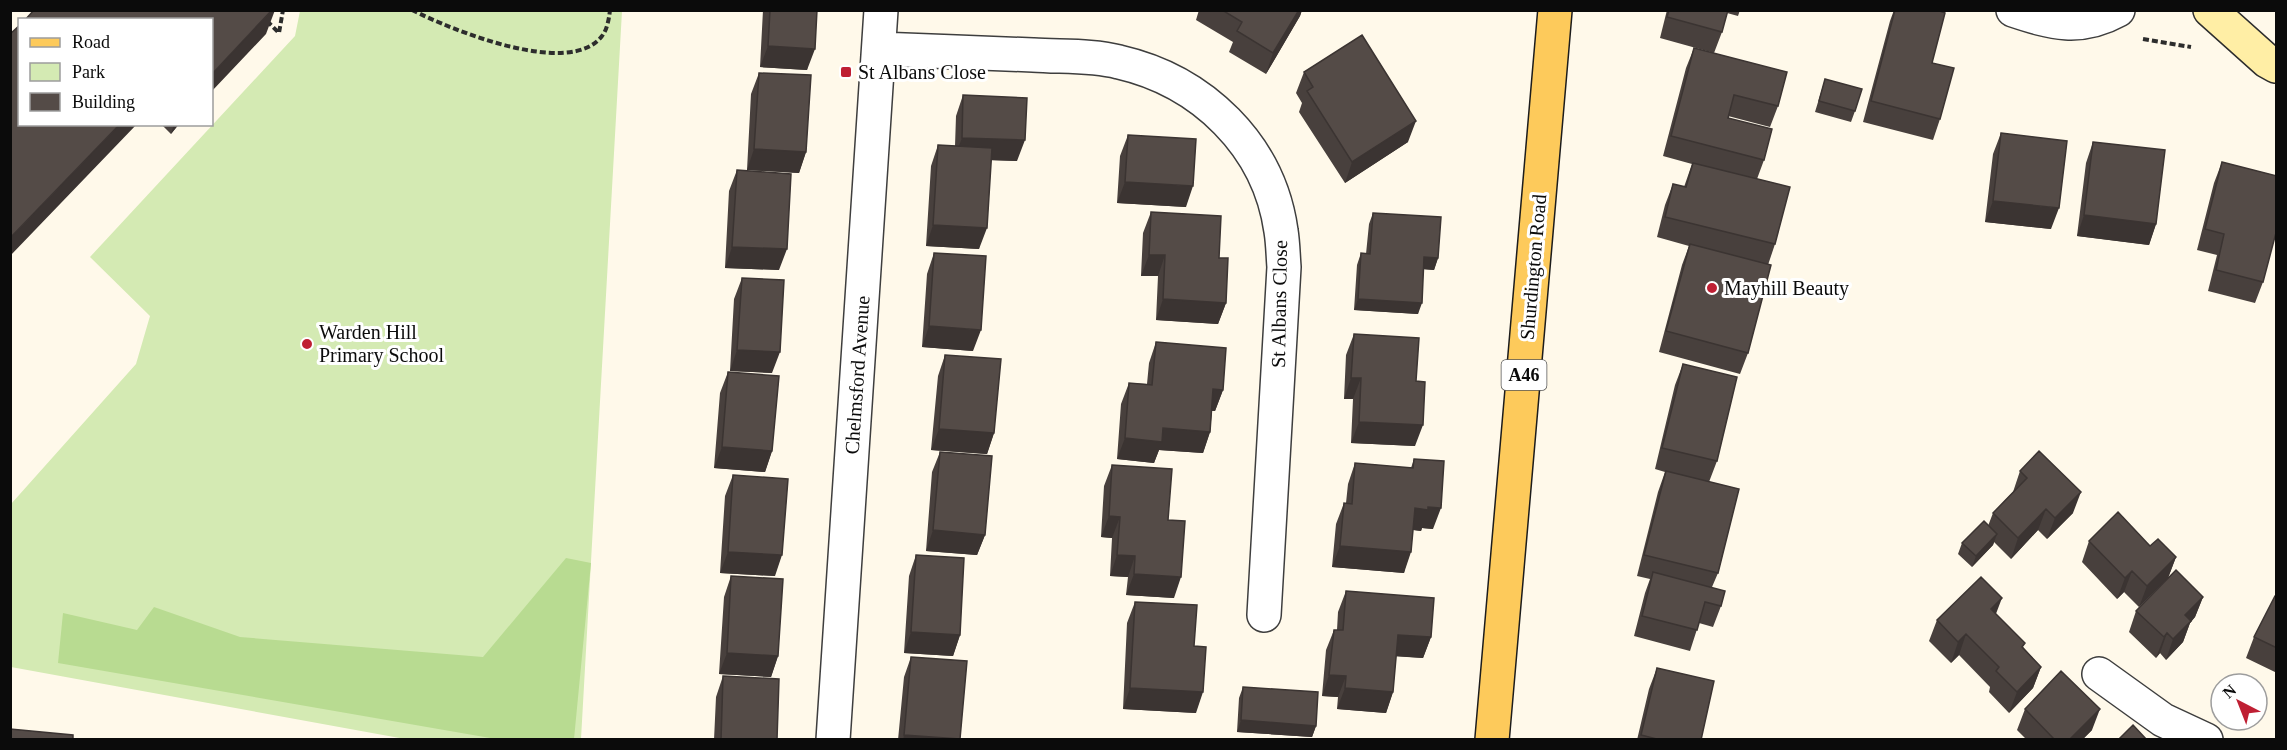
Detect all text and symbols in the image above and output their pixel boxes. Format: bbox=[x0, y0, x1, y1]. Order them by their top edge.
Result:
legend bbox=[18, 18, 213, 126]
text: Road bbox=[72, 32, 110, 52]
place label: St Albans Close bbox=[858, 61, 986, 83]
text: Park bbox=[72, 62, 105, 82]
marker: St Albans Close bbox=[839, 65, 853, 79]
text: Building bbox=[72, 92, 135, 112]
street label: Shurdington Road bbox=[1516, 193, 1551, 341]
street label: St Albans Close bbox=[1267, 240, 1291, 368]
place label: Mayhill Beauty bbox=[1724, 277, 1849, 300]
marker: Mayhill Beauty bbox=[1705, 281, 1719, 295]
street label: Chelmsford Avenue bbox=[840, 295, 874, 455]
place label: Warden Hill Primary School bbox=[319, 321, 444, 367]
marker: Warden Hill Primary School bbox=[300, 337, 314, 351]
road number: A46 bbox=[1502, 360, 1546, 390]
north arrow bbox=[2209, 672, 2269, 732]
text: N bbox=[2219, 681, 2240, 701]

